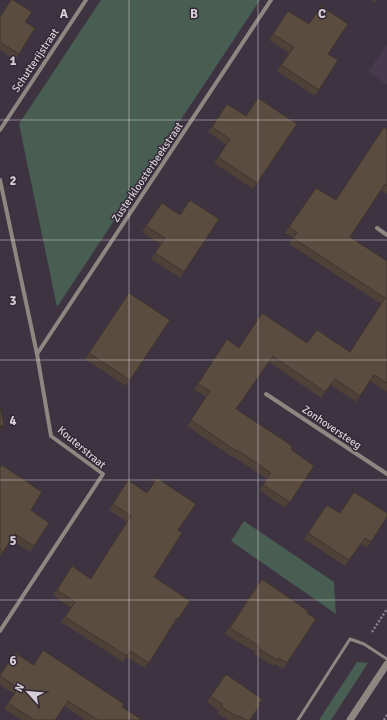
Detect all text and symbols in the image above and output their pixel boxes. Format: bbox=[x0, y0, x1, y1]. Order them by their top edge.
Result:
text: A bbox=[60, 6, 69, 22]
text: B bbox=[190, 6, 198, 22]
text: C bbox=[318, 6, 326, 22]
street label: Schutterijstraat bbox=[9, 26, 62, 95]
text: 1 bbox=[9, 53, 17, 69]
street label: Zusterkloosterbeekstraat bbox=[109, 120, 186, 225]
text: 2 bbox=[9, 173, 17, 189]
text: 3 bbox=[9, 293, 17, 309]
street label: Zonhoversteeg bbox=[299, 403, 364, 452]
text: 4 bbox=[9, 413, 17, 429]
street label: Kouterstraat bbox=[55, 423, 109, 471]
text: 5 bbox=[9, 533, 17, 549]
text: 6 bbox=[9, 653, 17, 669]
north arrow bbox=[8, 672, 48, 712]
text: N bbox=[12, 681, 27, 694]

